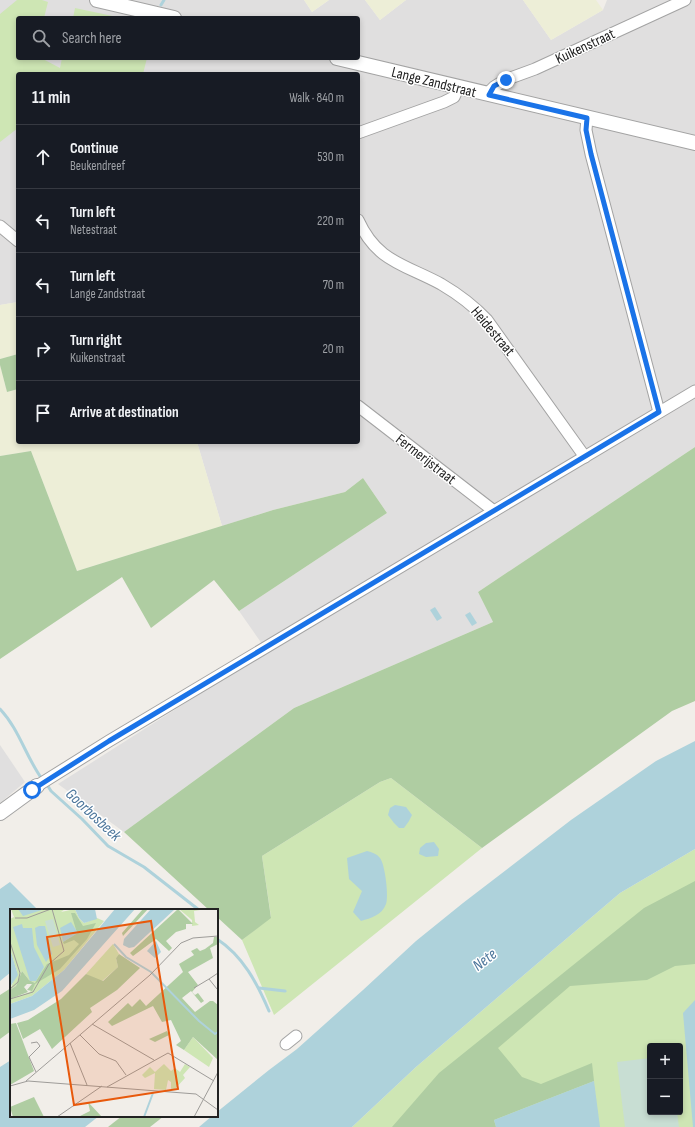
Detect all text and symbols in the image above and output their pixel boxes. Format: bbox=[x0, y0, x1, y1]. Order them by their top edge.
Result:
search box bbox=[16, 16, 360, 60]
street label: Kuikenstraat bbox=[552, 24, 618, 69]
icon: search bbox=[30, 27, 52, 49]
text: Search here bbox=[62, 29, 122, 48]
street label: Lange Zandstraat bbox=[390, 63, 479, 102]
route end bbox=[497, 71, 515, 89]
text: 11 min bbox=[32, 88, 70, 108]
text: Walk · 840 m bbox=[289, 90, 344, 106]
text: Continue bbox=[70, 139, 119, 158]
icon: ahead bbox=[32, 146, 54, 168]
text: 530 m bbox=[317, 149, 344, 165]
text: Beukendreef bbox=[70, 158, 125, 174]
text: Turn left bbox=[70, 203, 115, 222]
icon: left bbox=[32, 210, 54, 232]
text: 220 m bbox=[317, 213, 344, 229]
text: Netestraat bbox=[70, 222, 117, 238]
text: Turn left bbox=[70, 267, 115, 286]
icon: left bbox=[32, 274, 54, 296]
text: 70 m bbox=[323, 277, 344, 293]
text: Lange Zandstraat bbox=[70, 286, 145, 302]
street label: Heidestraat bbox=[466, 303, 519, 360]
text: Turn right bbox=[70, 331, 122, 350]
icon: right bbox=[32, 338, 54, 360]
text: 20 m bbox=[322, 341, 344, 357]
text: Kuikenstraat bbox=[70, 350, 125, 366]
icon: arrive bbox=[32, 402, 54, 424]
text: Arrive at destination bbox=[70, 403, 179, 422]
street label: Fermerijstraat bbox=[392, 430, 460, 489]
route start bbox=[23, 781, 41, 799]
water label: Goorbosbeek bbox=[61, 785, 125, 846]
inset map bbox=[10, 909, 218, 1117]
water label: Nete bbox=[469, 945, 501, 975]
map controls bbox=[647, 1043, 683, 1115]
button: + bbox=[647, 1043, 683, 1079]
button: − bbox=[647, 1079, 683, 1115]

